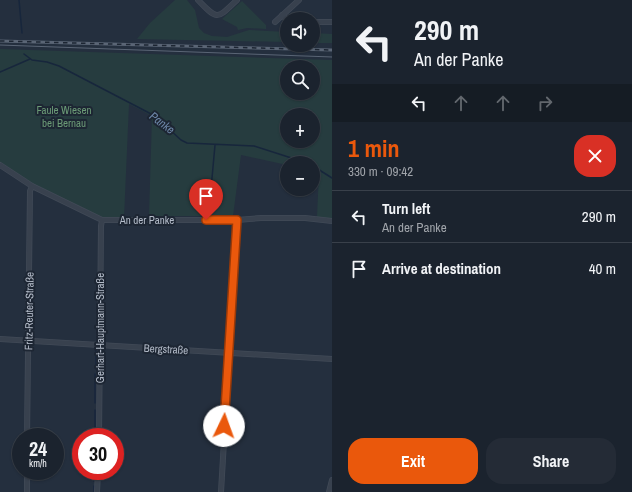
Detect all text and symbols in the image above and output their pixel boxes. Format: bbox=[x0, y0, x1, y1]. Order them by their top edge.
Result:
text: 290 m bbox=[414, 11, 479, 49]
map controls bbox=[280, 12, 320, 196]
button: sound bbox=[280, 12, 320, 52]
icon: left bbox=[348, 16, 400, 68]
text: An der Panke bbox=[414, 47, 503, 72]
button: search bbox=[280, 60, 320, 100]
icon: left bbox=[408, 92, 430, 114]
icon: ahead bbox=[450, 92, 472, 114]
icon: ahead bbox=[492, 92, 514, 114]
icon: right bbox=[534, 92, 556, 114]
park label: Faule Wiesen bei Bernau bbox=[36, 103, 92, 130]
water label: Panke bbox=[146, 108, 178, 138]
button: + bbox=[280, 108, 320, 148]
text: 1 min bbox=[348, 132, 399, 164]
button: close bbox=[574, 135, 616, 177]
button: − bbox=[280, 156, 320, 196]
text: 330 m · 09:42 bbox=[348, 163, 413, 180]
pin bbox=[189, 179, 223, 220]
icon: arrive bbox=[195, 185, 217, 207]
text: Turn left bbox=[382, 198, 430, 219]
icon: left bbox=[348, 206, 370, 228]
text: 290 m bbox=[582, 206, 616, 227]
street label: An der Panke bbox=[119, 213, 174, 227]
text: An der Panke bbox=[382, 219, 447, 236]
icon: arrive bbox=[348, 258, 370, 280]
text: Arrive at destination bbox=[382, 258, 501, 279]
text: 40 m bbox=[589, 258, 616, 279]
street label: Fritz-Reuter-Straße bbox=[21, 272, 37, 350]
street label: Gerhart-Hauptmann-Straße bbox=[93, 273, 107, 383]
street label: Bergstraße bbox=[143, 341, 189, 357]
position arrow bbox=[203, 405, 245, 447]
speed limit sign: 30 bbox=[72, 428, 124, 480]
text: 24 bbox=[29, 435, 47, 462]
button: Exit bbox=[348, 438, 478, 484]
button: Share bbox=[486, 438, 616, 484]
text: km/h bbox=[29, 457, 47, 470]

